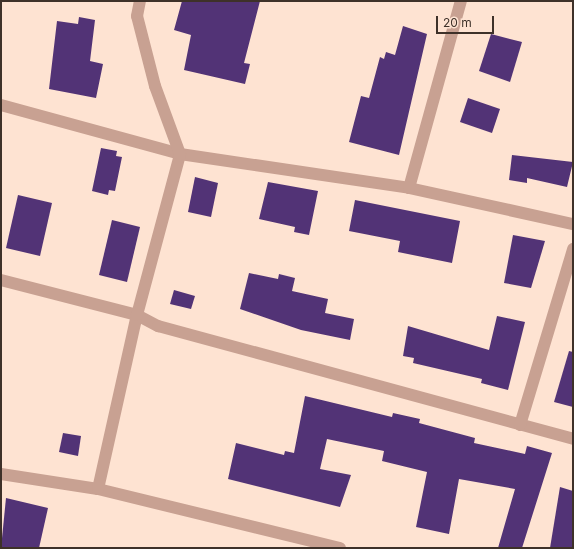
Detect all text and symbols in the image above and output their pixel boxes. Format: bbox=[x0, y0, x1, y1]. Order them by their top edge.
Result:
scale bar bbox=[438, 8, 496, 34]
text: 20 m bbox=[443, 15, 472, 30]

